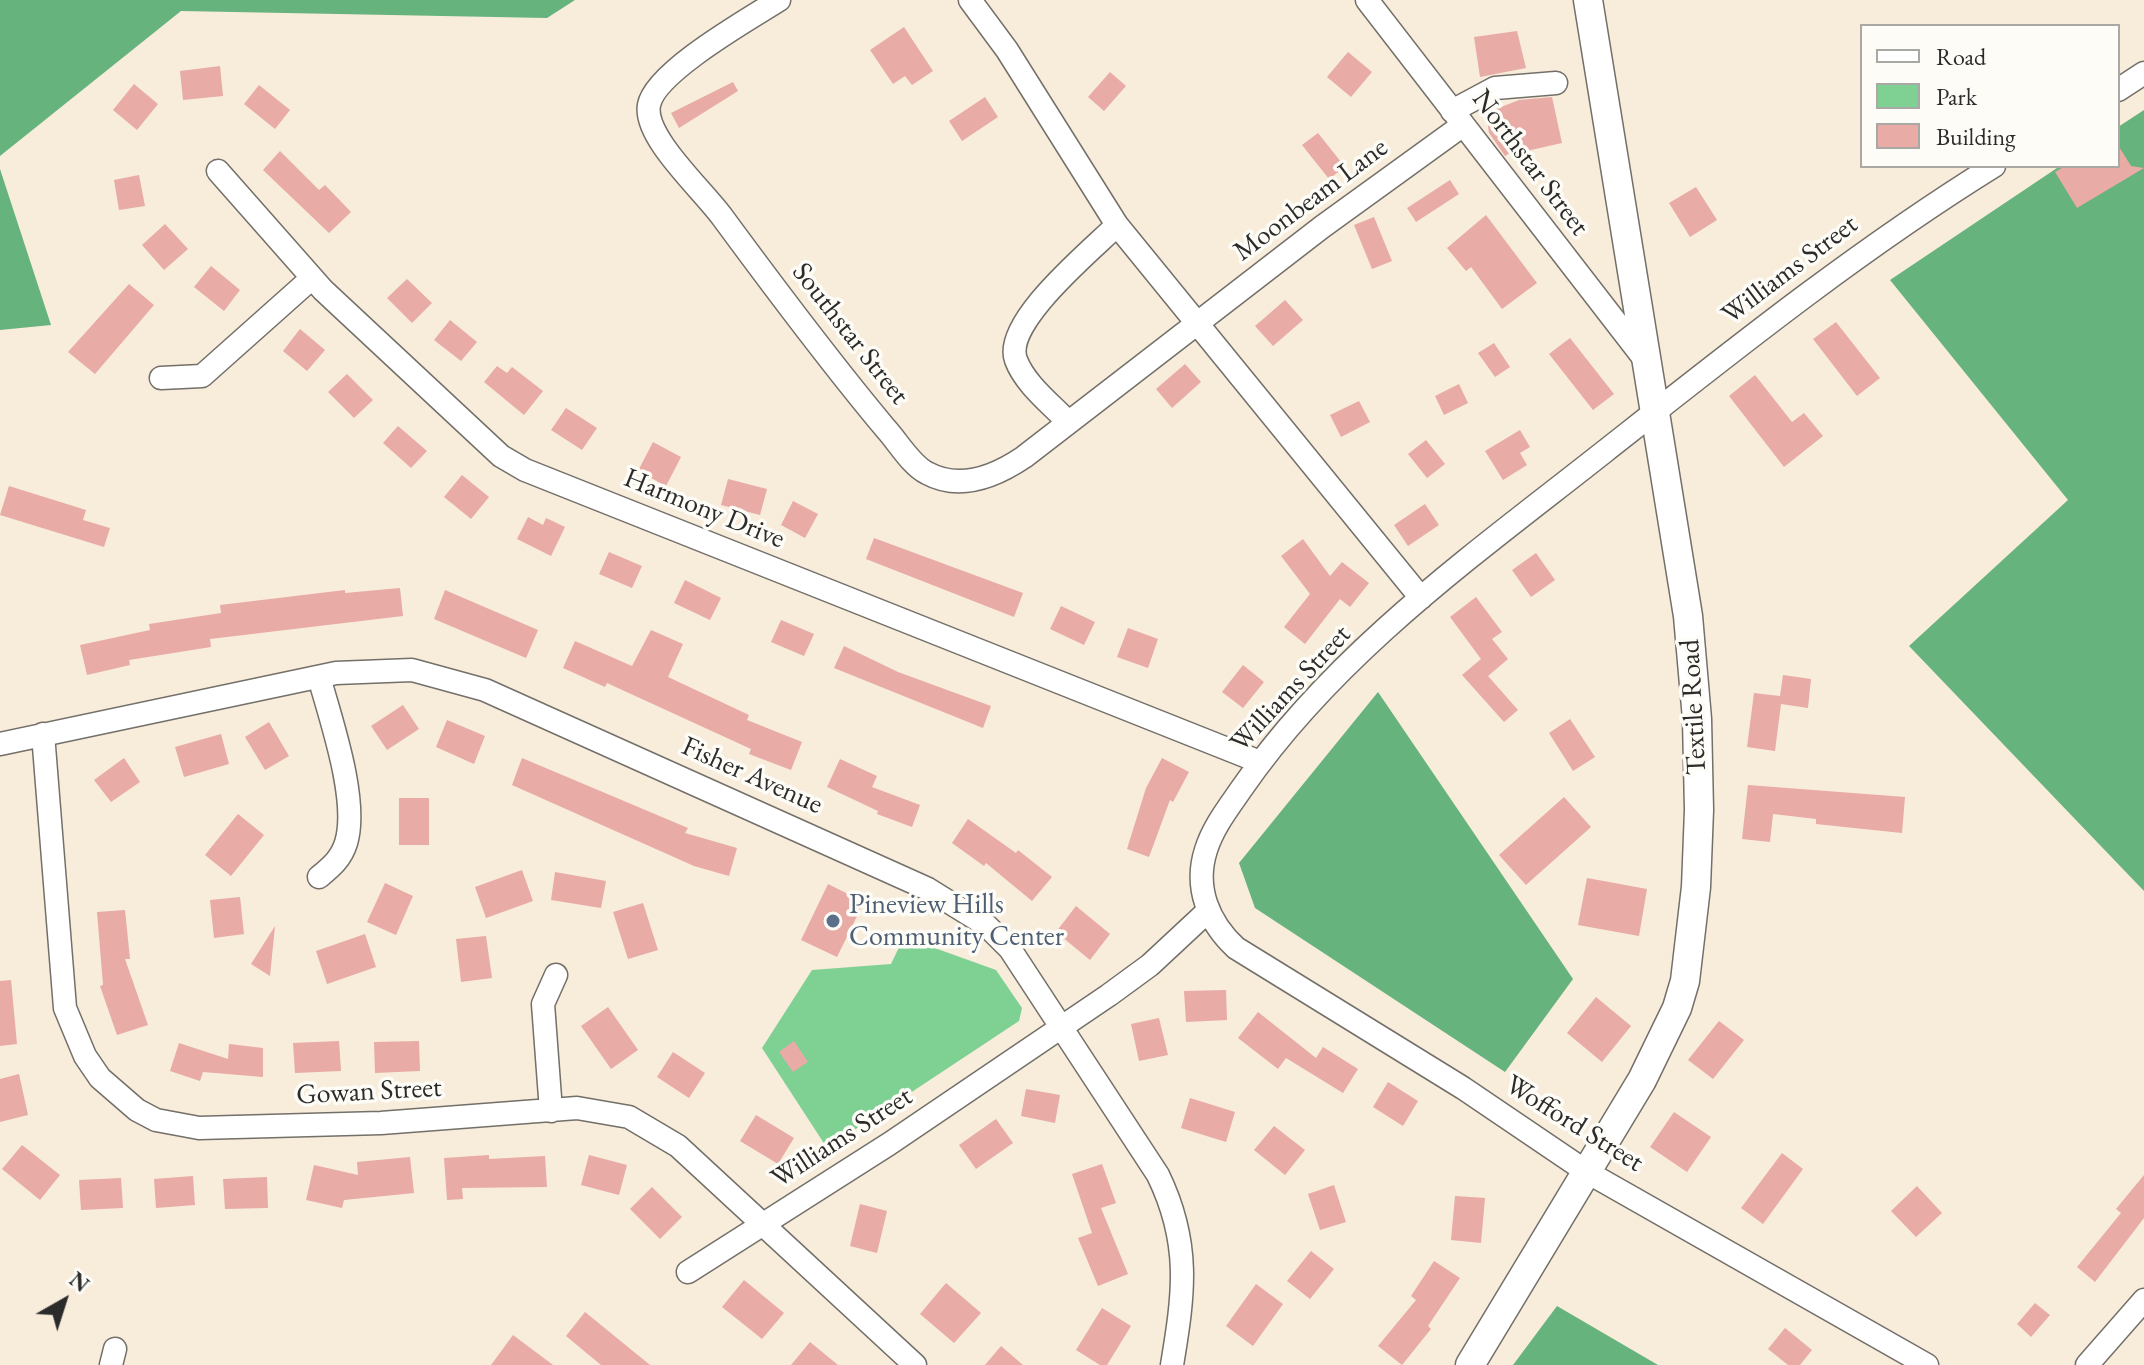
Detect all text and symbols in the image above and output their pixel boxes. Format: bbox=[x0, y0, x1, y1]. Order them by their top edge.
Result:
legend bbox=[1860, 24, 2120, 168]
text: Road bbox=[1936, 41, 1986, 72]
text: Park bbox=[1936, 81, 1977, 112]
street label: Northstar Street bbox=[1464, 83, 1596, 243]
text: Building bbox=[1936, 121, 2016, 152]
street label: Moonbeam Lane bbox=[1227, 131, 1395, 269]
street label: Williams Street bbox=[1715, 208, 1865, 332]
street label: Southstar Street bbox=[784, 257, 916, 411]
street label: Harmony Drive bbox=[619, 462, 789, 556]
street label: Williams Street bbox=[1224, 619, 1358, 759]
street label: Textile Road bbox=[1674, 638, 1714, 776]
street label: Fisher Avenue bbox=[676, 730, 828, 822]
place label: Pineview Hills Community Center bbox=[849, 888, 1064, 954]
marker: Pineview Hills Community Center bbox=[824, 912, 842, 930]
street label: Wofford Street bbox=[1499, 1068, 1649, 1180]
street label: Gowan Street bbox=[295, 1071, 443, 1113]
street label: Williams Street bbox=[765, 1080, 919, 1196]
north arrow bbox=[24, 1261, 104, 1341]
text: N bbox=[63, 1265, 95, 1299]

